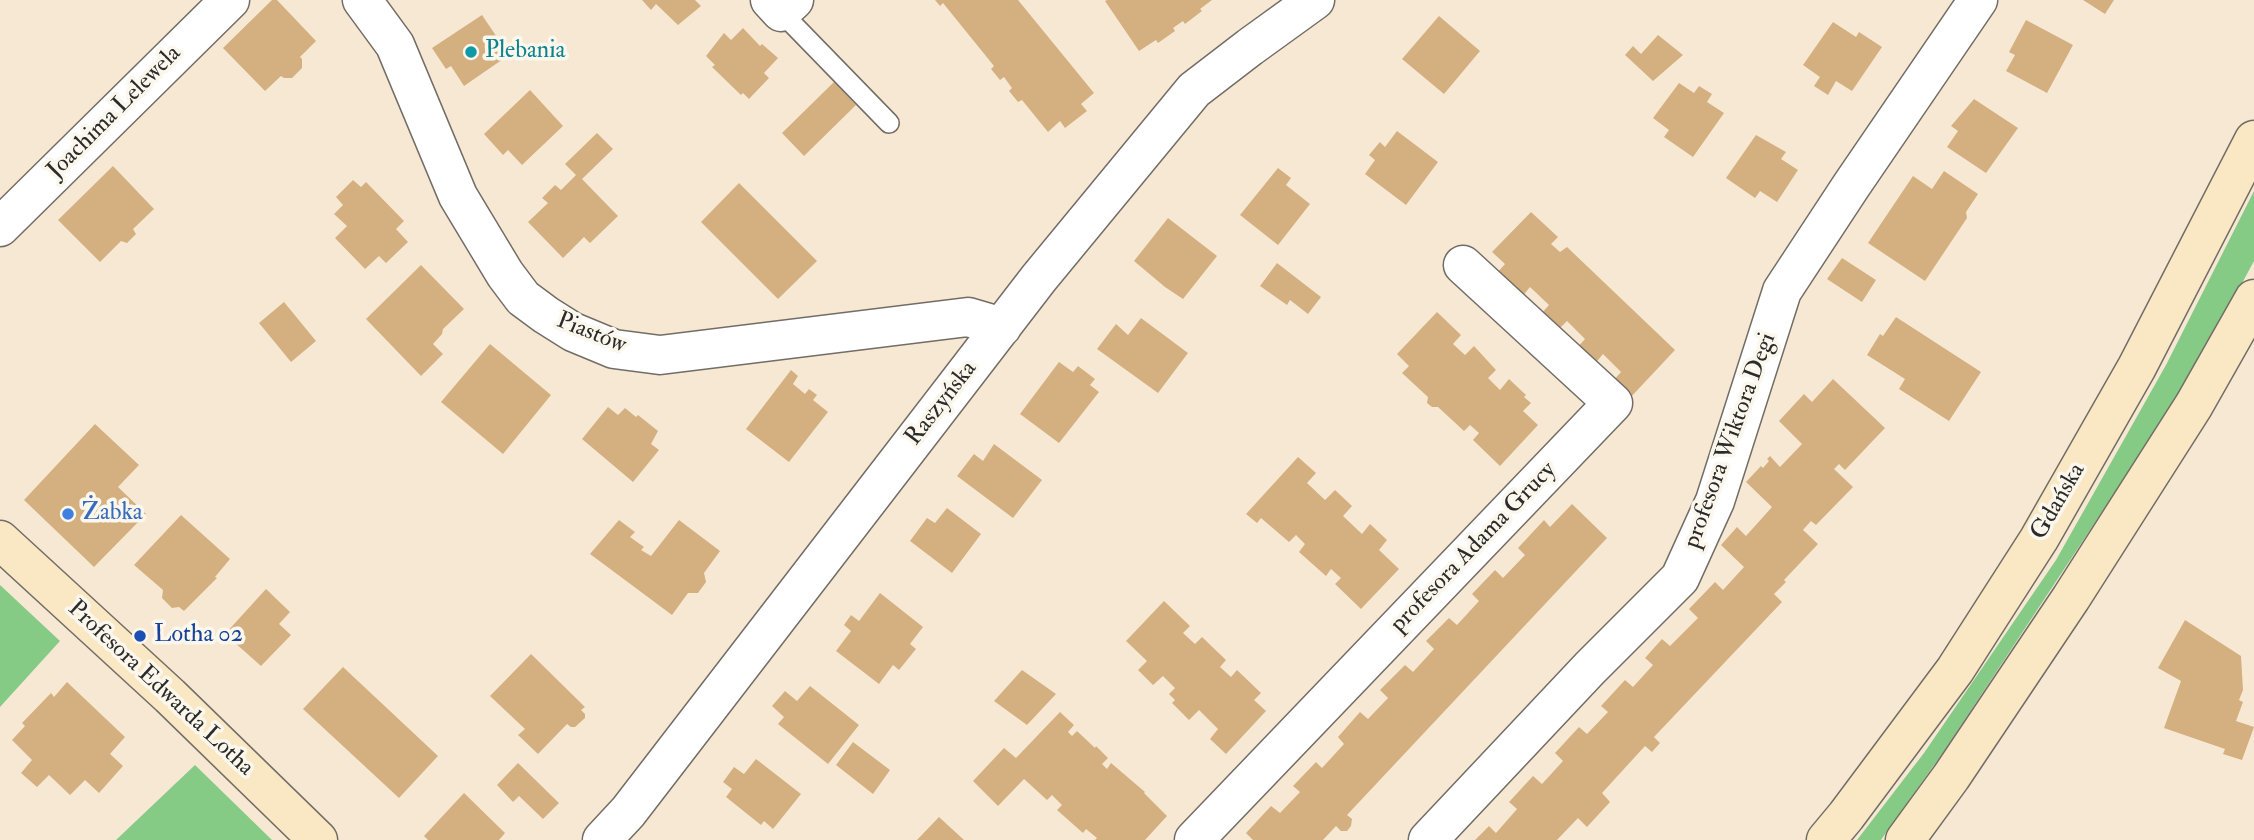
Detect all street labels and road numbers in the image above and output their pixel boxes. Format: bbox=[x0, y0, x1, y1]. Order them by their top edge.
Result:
street label: Joachima Lelewela bbox=[42, 40, 188, 186]
street label: Piastów bbox=[552, 307, 630, 361]
street label: profesora Wiktora Degi bbox=[1679, 330, 1783, 552]
street label: Raszyńska bbox=[900, 356, 984, 452]
street label: profesora Adama Grucy bbox=[1385, 457, 1563, 639]
street label: Gdańska bbox=[2026, 459, 2092, 545]
street label: Profesora Edwarda Lotha bbox=[61, 595, 259, 783]

